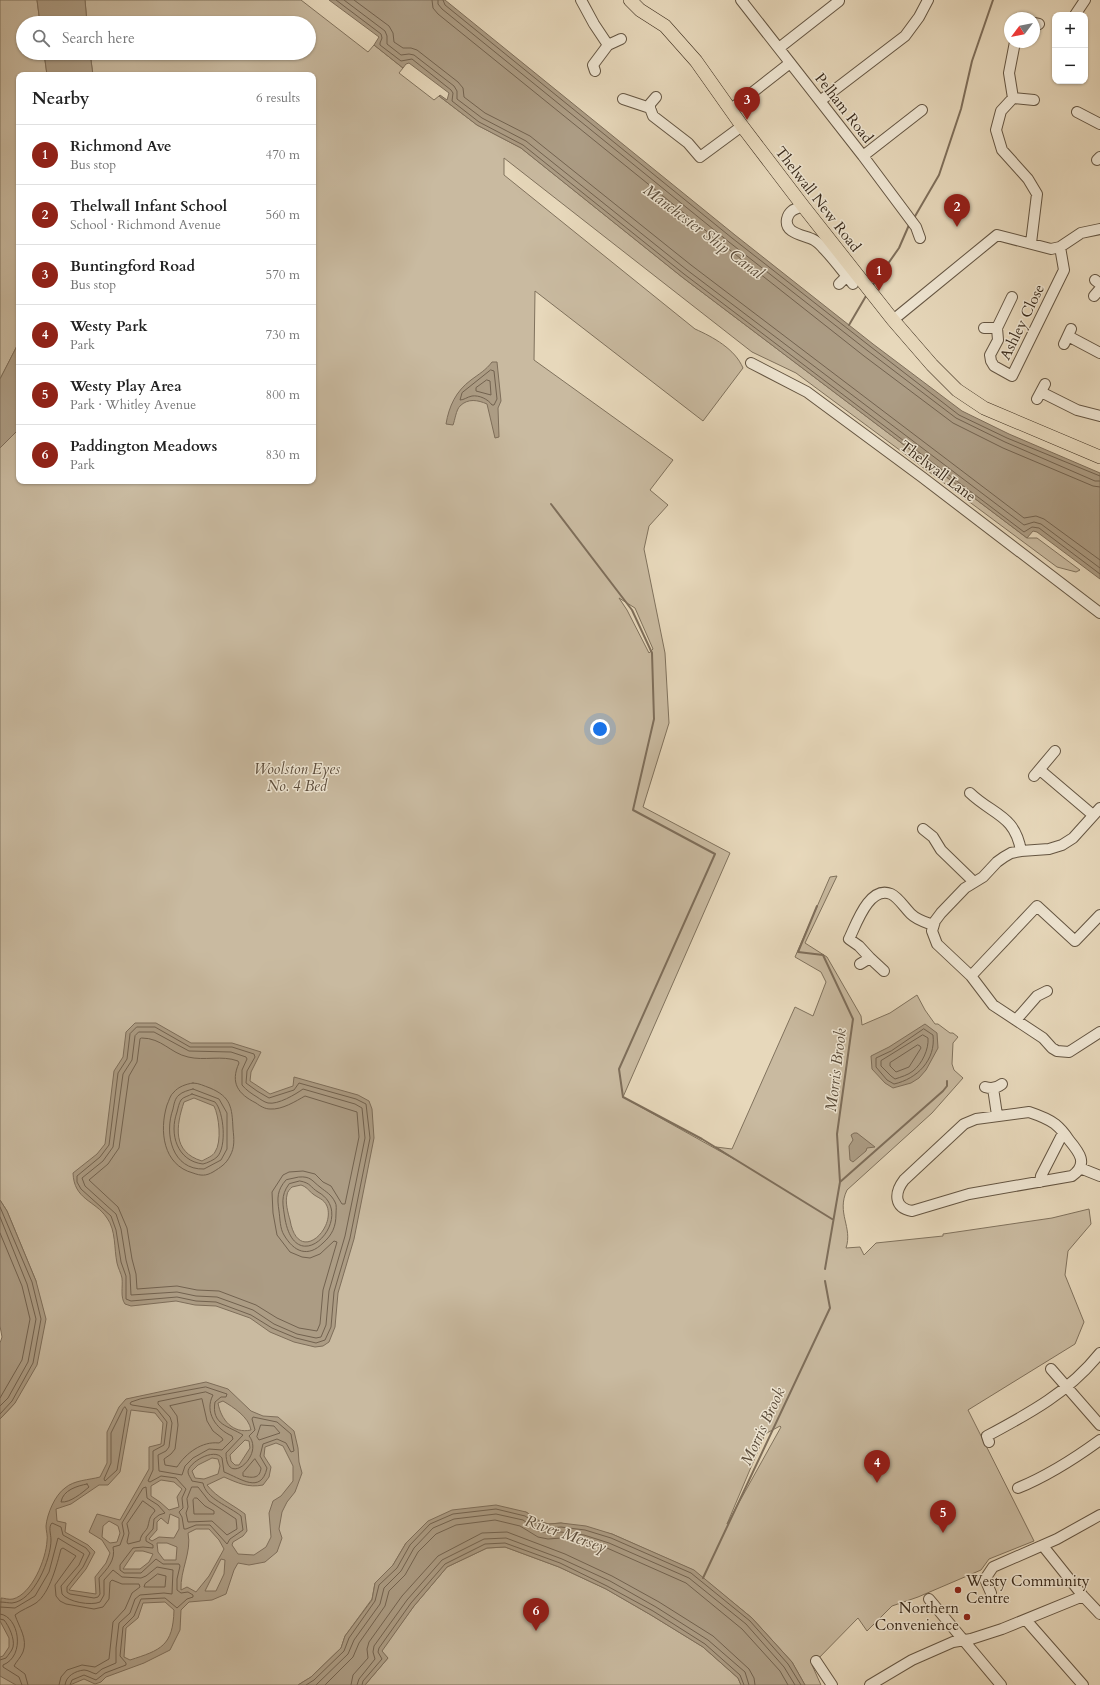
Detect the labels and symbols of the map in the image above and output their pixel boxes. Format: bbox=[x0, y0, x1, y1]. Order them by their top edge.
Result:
north arrow bbox=[1004, 12, 1040, 48]
street label: Pelham Road bbox=[810, 69, 878, 147]
pin: 3 bbox=[734, 87, 760, 120]
street label: Thelwall New Road bbox=[771, 142, 865, 256]
water label: Manchester Ship Canal bbox=[639, 179, 769, 285]
pin: 2 bbox=[944, 194, 970, 227]
pin: 1 bbox=[866, 258, 892, 291]
street label: Ashley Close bbox=[995, 281, 1049, 363]
street label: Thelwall Lane bbox=[896, 436, 980, 506]
your location bbox=[590, 719, 610, 739]
park label: Woolston Eyes No. 4 Bed bbox=[254, 759, 340, 796]
water label: Morris Brook bbox=[820, 1027, 852, 1113]
water label: Morris Brook bbox=[735, 1384, 791, 1469]
pin: 4 bbox=[864, 1450, 890, 1483]
pin: 5 bbox=[930, 1500, 956, 1533]
water label: River Mersey bbox=[522, 1510, 609, 1558]
place label: Westy Community Centre bbox=[965, 1571, 1090, 1608]
marker: Westy Community Centre bbox=[953, 1585, 963, 1595]
pin: 6 bbox=[523, 1598, 549, 1631]
place label: Northern Convenience bbox=[875, 1598, 959, 1635]
marker: Northern Convenience bbox=[962, 1612, 972, 1622]

